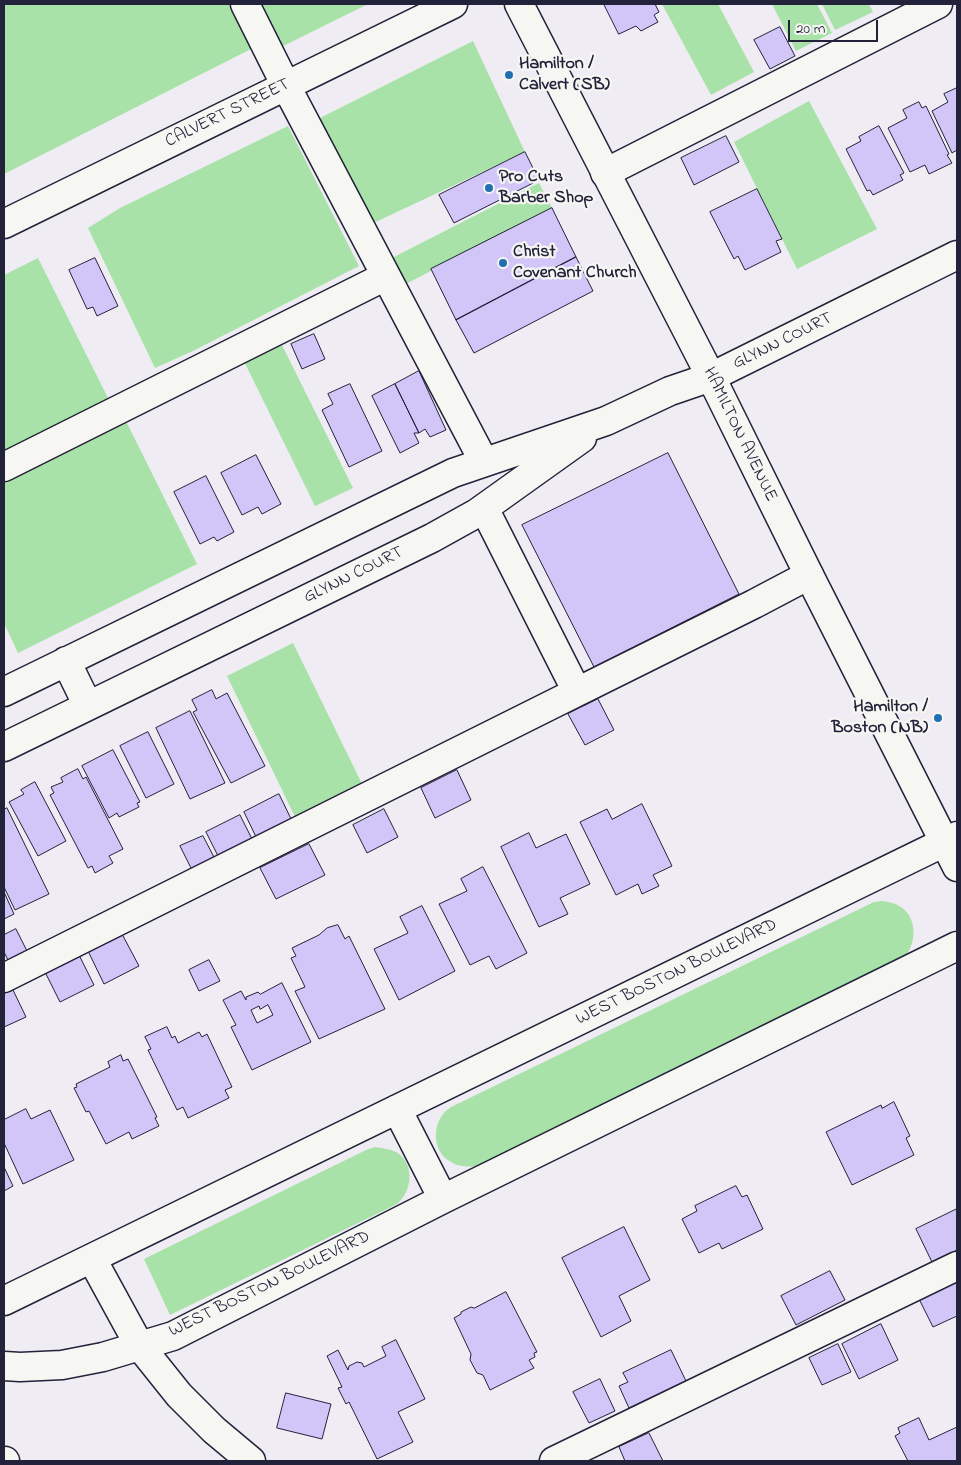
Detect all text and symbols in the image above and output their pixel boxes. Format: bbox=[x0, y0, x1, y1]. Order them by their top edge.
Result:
scale bar bbox=[791, 10, 881, 42]
text: 20 m bbox=[796, 18, 825, 40]
place label: Hamilton / Calvert (SB) bbox=[519, 54, 610, 96]
marker: Hamilton / Calvert (SB) bbox=[503, 69, 515, 81]
street label: CALVERT STREET bbox=[162, 75, 294, 153]
place label: Pro Cuts Barber Shop bbox=[499, 167, 593, 210]
marker: Pro Cuts Barber Shop bbox=[483, 182, 495, 194]
place label: Christ Covenant Church bbox=[513, 242, 637, 284]
marker: Christ Covenant Church bbox=[497, 257, 509, 269]
street label: GLYNN COURT bbox=[730, 309, 836, 375]
street label: HAMILTON AVENUE bbox=[697, 364, 781, 506]
street label: GLYNN COURT bbox=[301, 543, 407, 609]
place label: Hamilton / Boston (NB) bbox=[831, 697, 928, 740]
marker: Hamilton / Boston (NB) bbox=[932, 712, 944, 724]
street label: WEST BOSTON BOULEVARD bbox=[573, 915, 781, 1031]
street label: WEST BOSTON BOULEVARD bbox=[166, 1227, 374, 1343]

